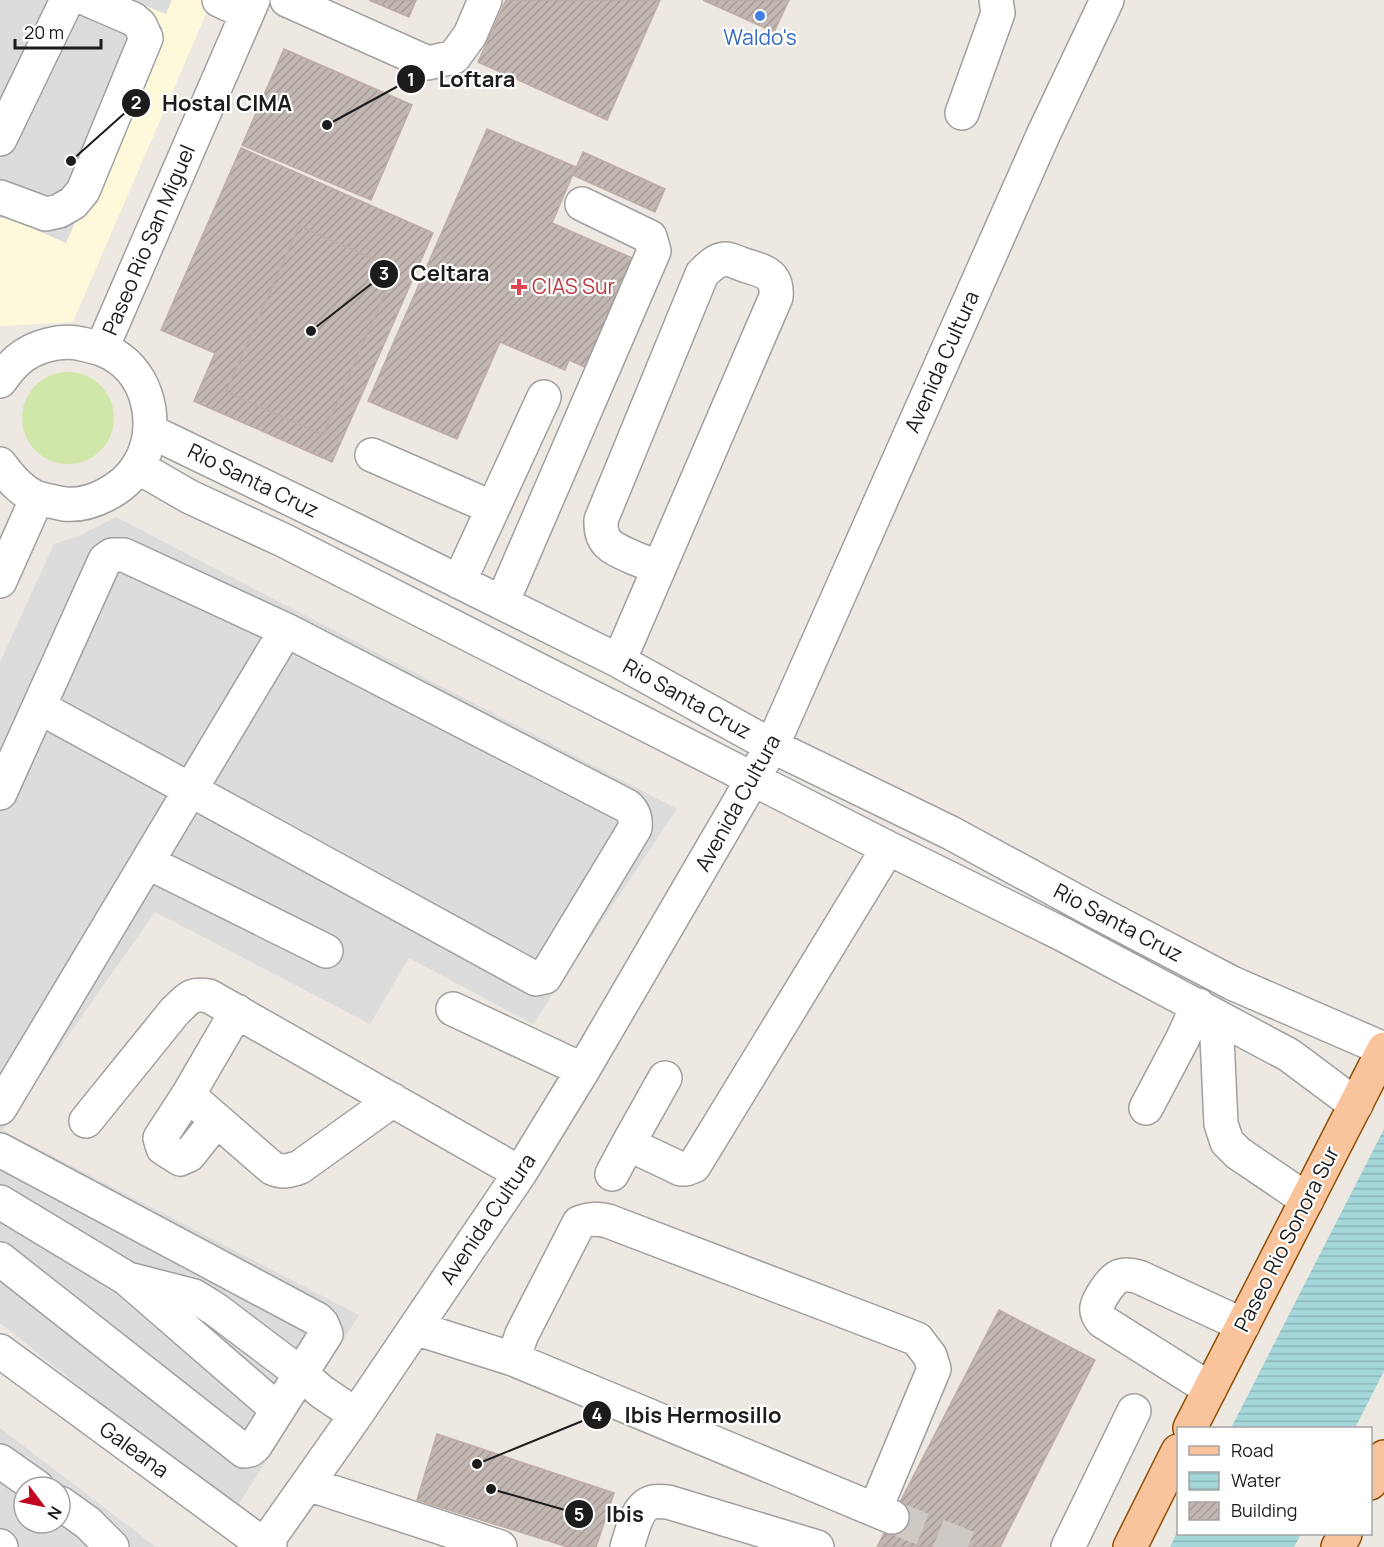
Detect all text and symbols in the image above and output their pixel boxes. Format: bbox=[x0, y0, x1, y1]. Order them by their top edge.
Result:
marker: Waldo's bbox=[753, 9, 767, 23]
scale bar bbox=[15, 12, 100, 50]
text: 20 m bbox=[24, 20, 64, 44]
place label: Waldo's bbox=[723, 23, 797, 51]
callout: Loftara bbox=[396, 59, 527, 99]
text: Loftara bbox=[438, 64, 516, 94]
text: 1 bbox=[407, 67, 415, 91]
callout: Hostal CIMA bbox=[121, 83, 304, 123]
text: Hostal CIMA bbox=[162, 88, 292, 118]
text: 2 bbox=[131, 90, 141, 114]
street label: Paseo Rio San Miguel bbox=[95, 140, 201, 339]
callout: Celtara bbox=[369, 254, 502, 294]
text: Celtara bbox=[410, 258, 490, 288]
text: 3 bbox=[379, 261, 389, 285]
place label: CIAS Sur bbox=[532, 272, 615, 300]
marker: CIAS Sur bbox=[510, 278, 528, 296]
street label: Avenida Cultura bbox=[897, 286, 985, 437]
street label: Rio Santa Cruz bbox=[183, 436, 324, 524]
street label: Rio Santa Cruz bbox=[618, 651, 757, 745]
street label: Avenida Cultura bbox=[688, 729, 786, 876]
street label: Rio Santa Cruz bbox=[1049, 876, 1188, 968]
street label: Paseo Rio Sonora Sur bbox=[1227, 1141, 1345, 1336]
street label: Avenida Cultura bbox=[433, 1147, 541, 1289]
callout: Ibis Hermosillo bbox=[582, 1395, 793, 1435]
text: Ibis Hermosillo bbox=[624, 1400, 782, 1430]
text: 4 bbox=[592, 1402, 603, 1426]
street label: Galeana bbox=[94, 1415, 175, 1484]
legend bbox=[1177, 1427, 1372, 1535]
text: Road bbox=[1231, 1438, 1274, 1462]
text: Water bbox=[1231, 1468, 1281, 1492]
north arrow bbox=[12, 1475, 72, 1535]
callout: Ibis bbox=[564, 1494, 655, 1534]
text: Building bbox=[1231, 1498, 1297, 1522]
text: Ibis bbox=[606, 1499, 644, 1529]
text: N bbox=[42, 1502, 67, 1524]
text: 5 bbox=[574, 1502, 584, 1526]

